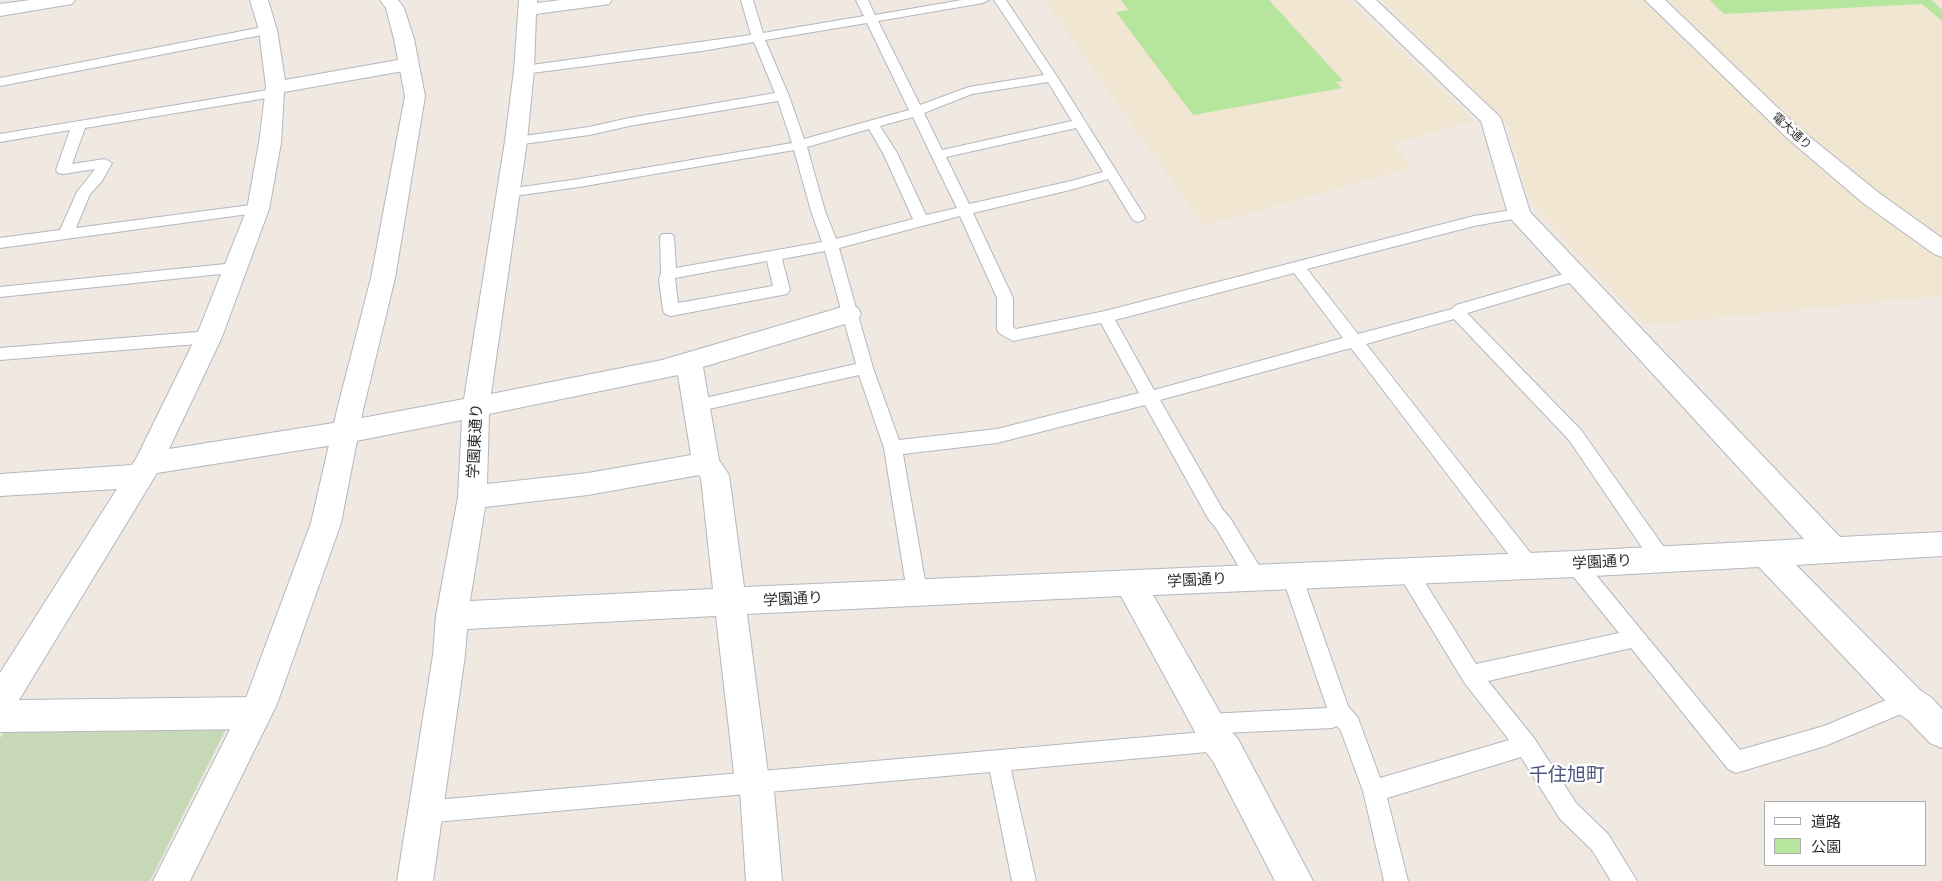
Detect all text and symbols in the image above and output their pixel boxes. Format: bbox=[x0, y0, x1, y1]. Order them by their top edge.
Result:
street label: 電大通り bbox=[1769, 110, 1815, 152]
street label: 学園東通り bbox=[464, 403, 486, 479]
street label: 学園通り bbox=[1572, 551, 1632, 573]
street label: 学園通り bbox=[1167, 569, 1227, 591]
street label: 学園通り bbox=[763, 588, 823, 610]
district label: 千住旭町 bbox=[1529, 764, 1605, 786]
legend bbox=[1764, 801, 1927, 866]
text: 道路 bbox=[1811, 812, 1841, 830]
text: 公園 bbox=[1811, 837, 1841, 855]

